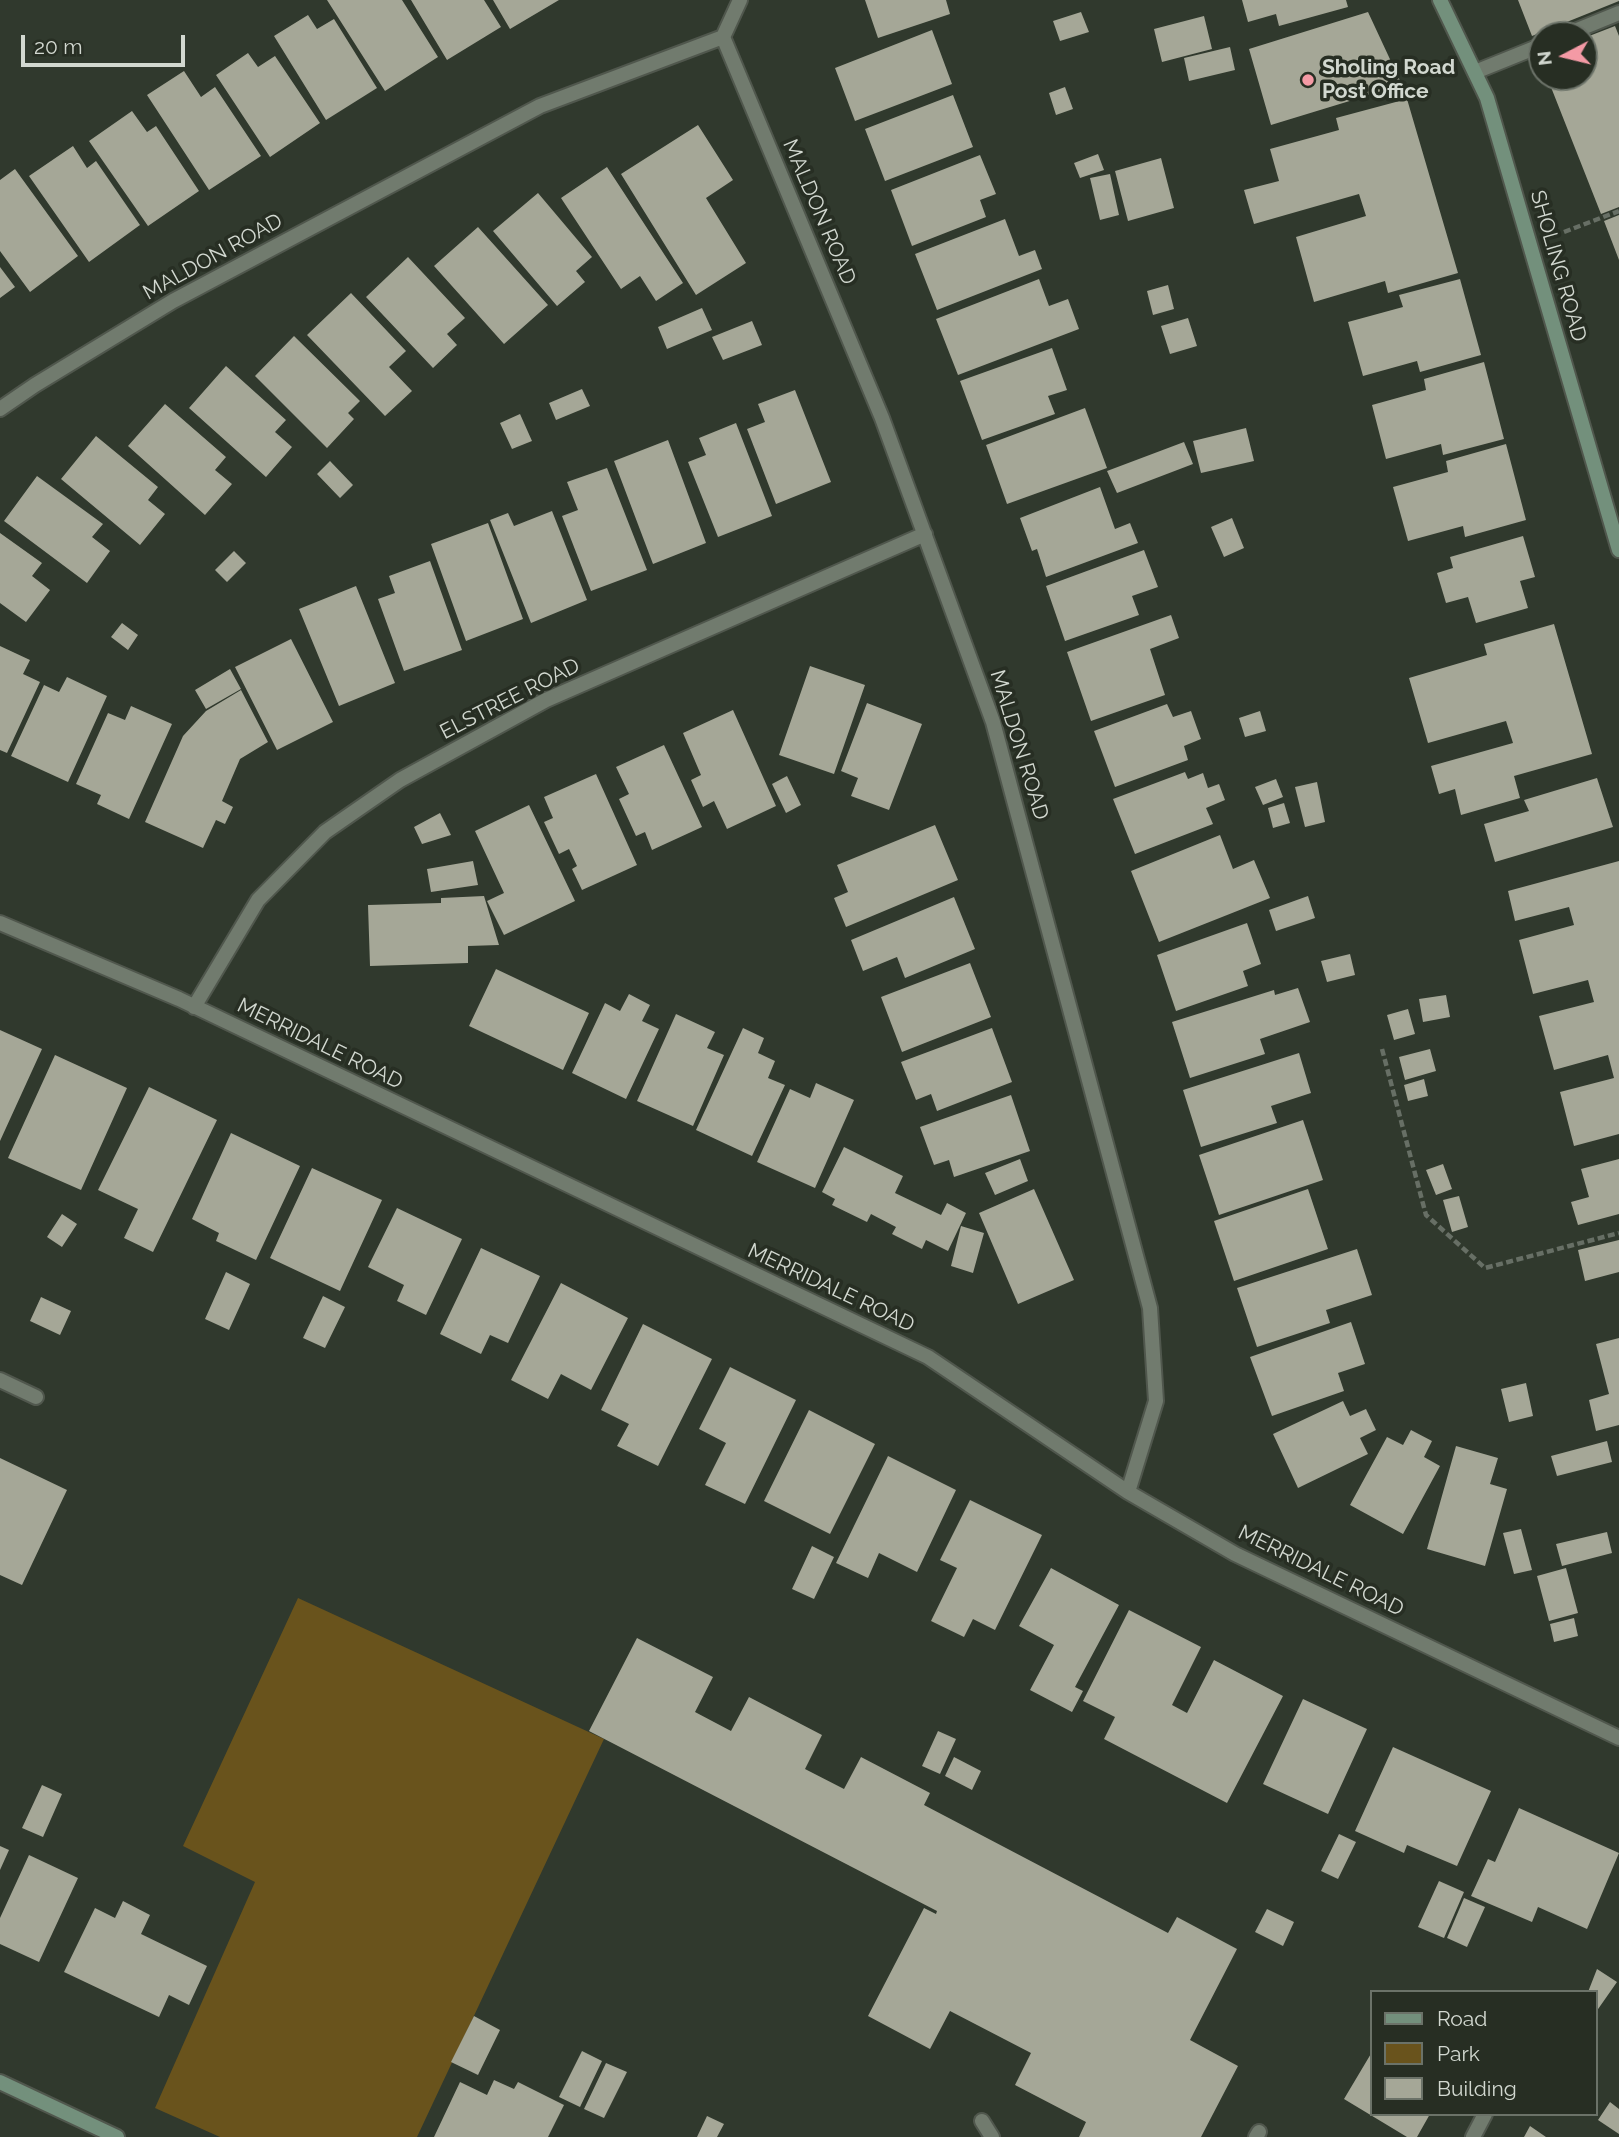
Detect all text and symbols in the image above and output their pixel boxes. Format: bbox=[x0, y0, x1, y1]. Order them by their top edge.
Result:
scale bar bbox=[24, 21, 189, 65]
north arrow bbox=[1528, 21, 1598, 91]
text: 20 m bbox=[34, 34, 82, 59]
text: N bbox=[1532, 50, 1556, 67]
place label: Sholing Road Post Office bbox=[1322, 55, 1455, 105]
marker: Sholing Road Post Office bbox=[1300, 72, 1316, 88]
street label: MALDON ROAD bbox=[777, 136, 861, 288]
street label: SHOLING ROAD bbox=[1524, 187, 1592, 345]
street label: MALDON ROAD bbox=[139, 208, 287, 306]
street label: ELSTREE ROAD bbox=[436, 653, 584, 745]
street label: MALDON ROAD bbox=[984, 667, 1054, 823]
street label: MERRIDALE ROAD bbox=[233, 993, 407, 1095]
street label: MERRIDALE ROAD bbox=[744, 1238, 918, 1338]
street label: MERRIDALE ROAD bbox=[1234, 1520, 1408, 1622]
legend bbox=[1370, 1990, 1598, 2116]
text: Road bbox=[1437, 2006, 1487, 2031]
text: Park bbox=[1437, 2041, 1480, 2066]
text: Building bbox=[1437, 2076, 1517, 2101]

